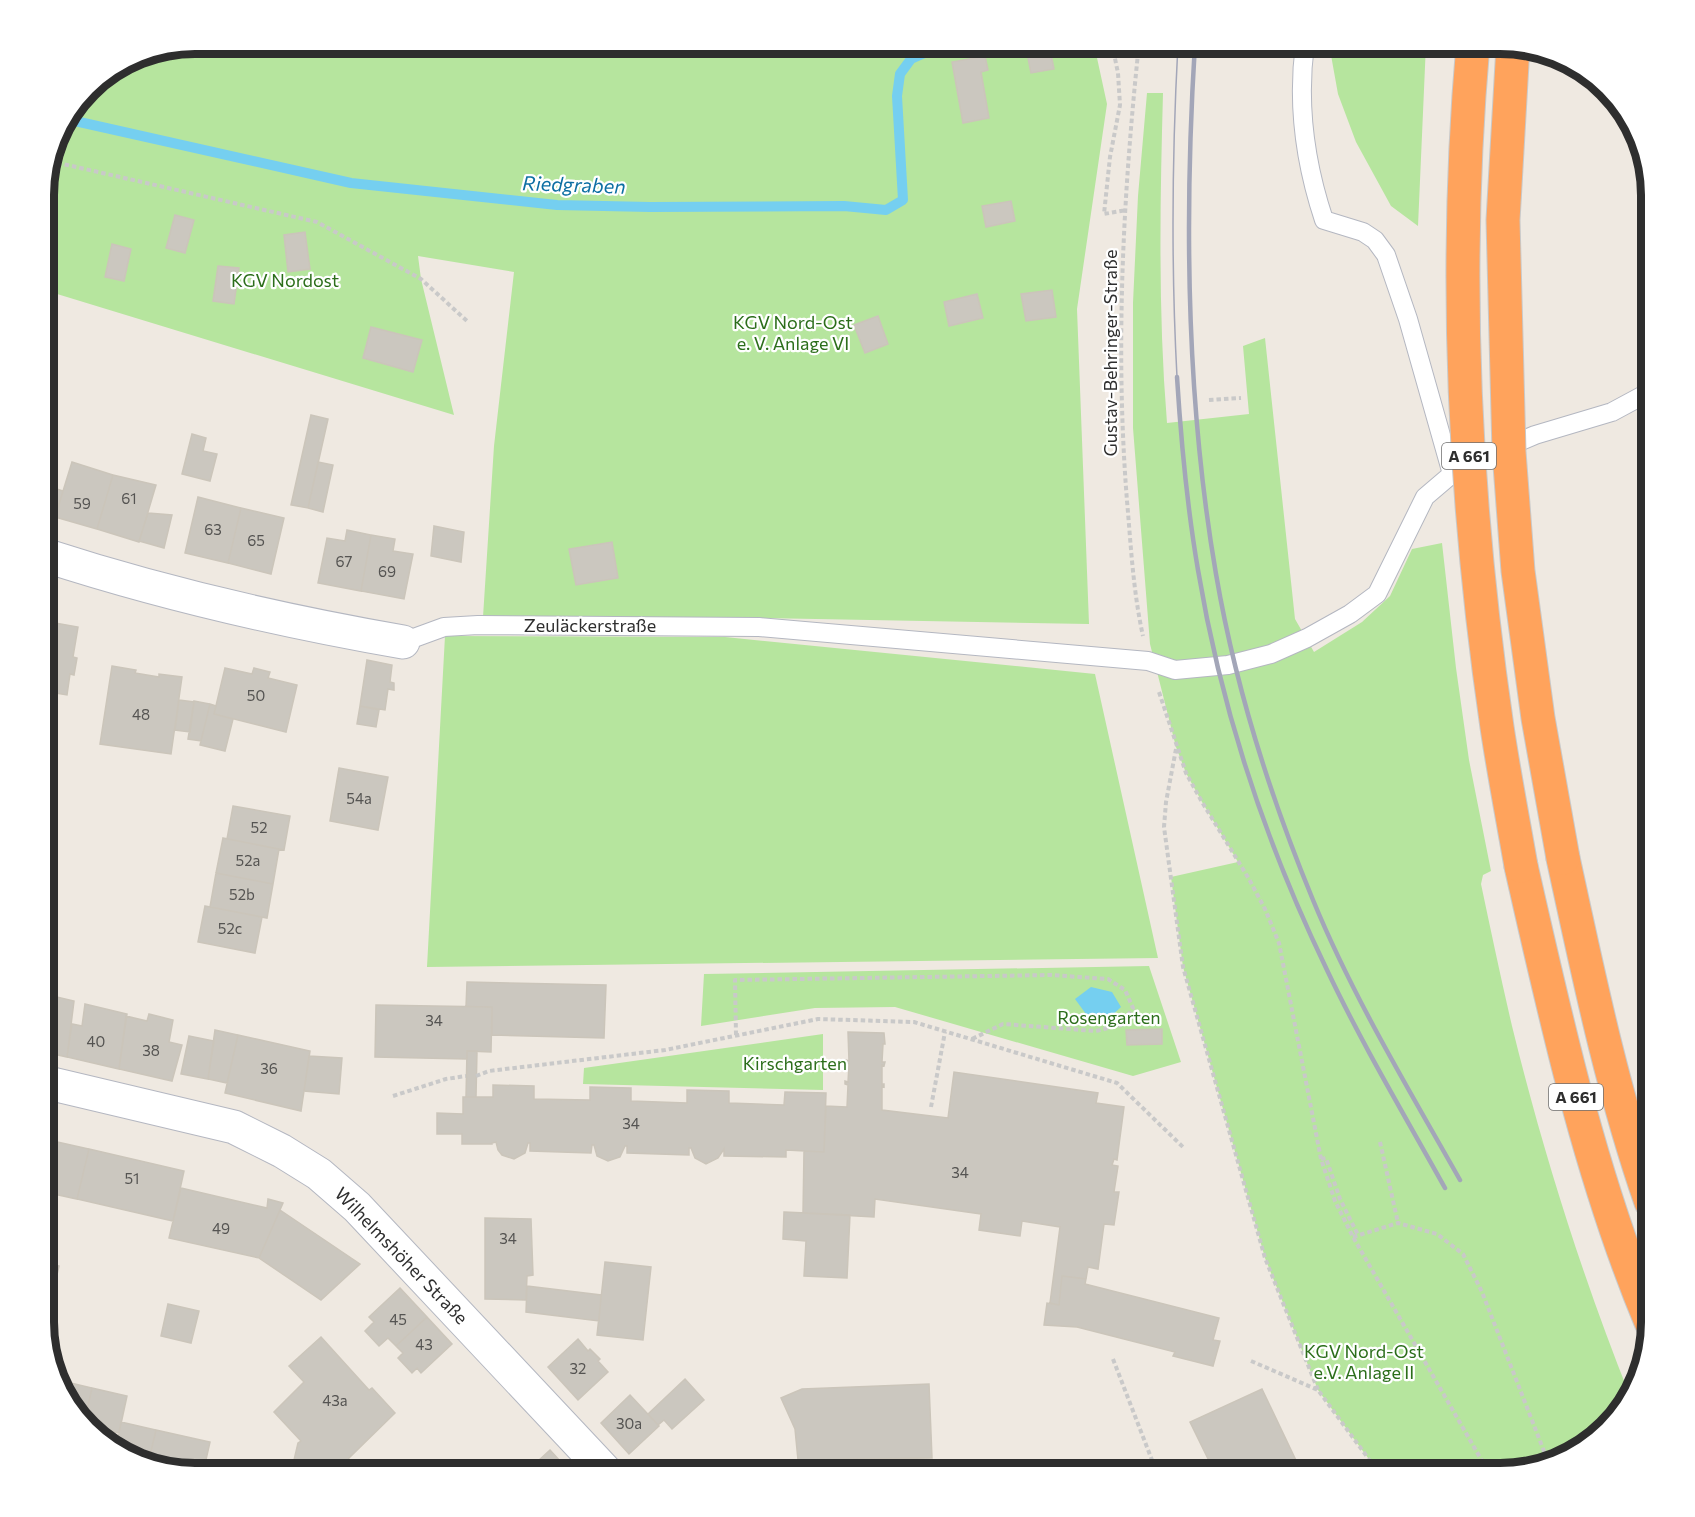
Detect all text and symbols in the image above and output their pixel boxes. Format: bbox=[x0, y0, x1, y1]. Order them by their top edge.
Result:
water label: Riedgraben bbox=[522, 170, 626, 198]
street label: Gustav-Behringer-Straße bbox=[1099, 250, 1121, 456]
park label: KGV Nordost bbox=[231, 269, 339, 291]
park label: KGV Nord-Ost e. V. Anlage VI bbox=[733, 311, 853, 354]
road number: A 661 bbox=[1442, 443, 1496, 469]
house number: 61 bbox=[121, 489, 137, 507]
house number: 59 bbox=[73, 494, 91, 512]
house number: 63 bbox=[204, 520, 222, 538]
house number: 65 bbox=[247, 531, 265, 549]
house number: 67 bbox=[336, 552, 353, 570]
house number: 69 bbox=[378, 562, 396, 580]
street label: Zeuläckerstraße bbox=[524, 614, 656, 636]
house number: 50 bbox=[247, 686, 265, 704]
house number: 48 bbox=[132, 705, 150, 723]
house number: 54a bbox=[346, 789, 372, 807]
house number: 52 bbox=[251, 818, 267, 836]
house number: 52a bbox=[236, 851, 260, 869]
house number: 52b bbox=[229, 885, 255, 903]
house number: 52c bbox=[218, 919, 242, 937]
park label: Rosengarten bbox=[1057, 1006, 1161, 1028]
house number: 34 bbox=[425, 1011, 443, 1029]
house number: 40 bbox=[87, 1032, 105, 1050]
house number: 38 bbox=[142, 1041, 160, 1059]
park label: Kirschgarten bbox=[743, 1052, 847, 1074]
house number: 36 bbox=[260, 1059, 278, 1077]
road number: A 661 bbox=[1549, 1084, 1603, 1110]
house number: 34 bbox=[622, 1114, 640, 1132]
house number: 34 bbox=[951, 1163, 969, 1181]
house number: 51 bbox=[124, 1169, 140, 1187]
street label: Wilhelmshöher Straße bbox=[331, 1182, 473, 1328]
house number: 49 bbox=[212, 1219, 230, 1237]
house number: 34 bbox=[499, 1229, 517, 1247]
house number: 45 bbox=[389, 1310, 407, 1328]
house number: 43 bbox=[415, 1335, 433, 1353]
park label: KGV Nord-Ost e.V. Anlage II bbox=[1304, 1340, 1424, 1383]
house number: 32 bbox=[570, 1359, 586, 1377]
house number: 43a bbox=[322, 1391, 348, 1409]
house number: 30a bbox=[616, 1414, 642, 1432]

